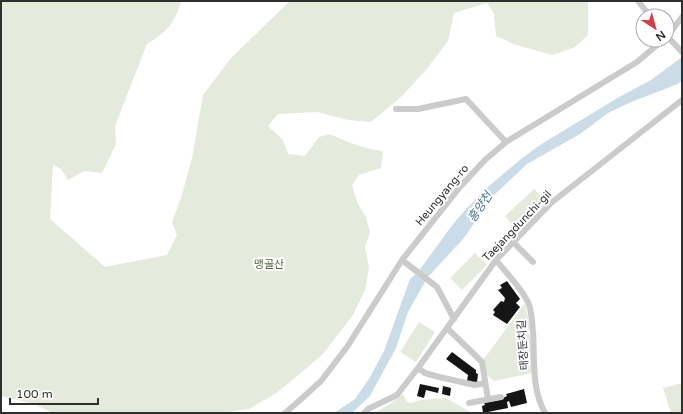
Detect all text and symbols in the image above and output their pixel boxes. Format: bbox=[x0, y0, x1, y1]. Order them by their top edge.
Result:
north arrow bbox=[635, 8, 675, 48]
text: N bbox=[653, 28, 668, 44]
street label: Heungyang-ro bbox=[413, 162, 471, 228]
water label: 흥양천 bbox=[465, 188, 496, 225]
street label: Taejangdunchi-gil bbox=[480, 188, 554, 264]
park label: 맹골산 bbox=[254, 258, 284, 271]
street label: 태장둔치길 bbox=[515, 319, 531, 371]
scale bar bbox=[10, 380, 98, 406]
text: 100 m bbox=[16, 387, 53, 401]

